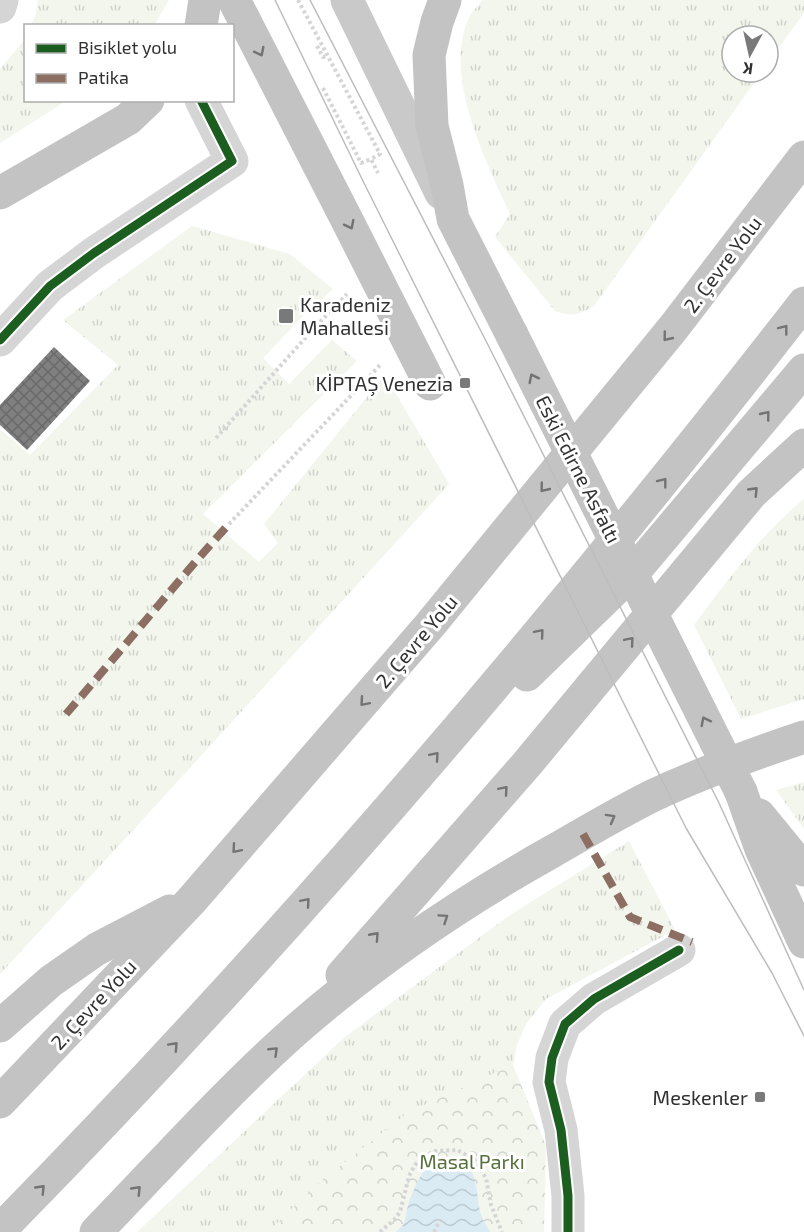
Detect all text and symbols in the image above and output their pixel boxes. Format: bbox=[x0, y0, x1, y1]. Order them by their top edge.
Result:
legend bbox=[24, 24, 234, 102]
north arrow bbox=[720, 24, 780, 84]
text: Bisiklet yolu bbox=[78, 36, 177, 58]
one-way arrow bbox=[253, 46, 265, 57]
text: K bbox=[741, 59, 754, 79]
text: Patika bbox=[78, 66, 129, 88]
street label: 2. Çevre Yolu bbox=[678, 211, 767, 317]
one-way arrow bbox=[343, 219, 354, 230]
place label: Karadeniz Mahallesi bbox=[300, 292, 391, 339]
marker: Karadeniz Mahallesi bbox=[277, 307, 295, 325]
one-way arrow bbox=[777, 324, 788, 335]
one-way arrow bbox=[663, 330, 674, 341]
place label: KİPTAŞ Venezia bbox=[315, 371, 453, 396]
one-way arrow bbox=[529, 373, 541, 384]
marker: KİPTAŞ Venezia bbox=[458, 376, 472, 390]
street label: Eski Edirne Asfaltı bbox=[531, 391, 627, 547]
one-way arrow bbox=[758, 411, 769, 422]
one-way arrow bbox=[656, 478, 667, 489]
one-way arrow bbox=[540, 481, 551, 492]
one-way arrow bbox=[747, 488, 758, 499]
street label: 2. Çevre Yolu bbox=[370, 590, 463, 693]
one-way arrow bbox=[533, 629, 544, 640]
one-way arrow bbox=[622, 637, 633, 648]
one-way arrow bbox=[360, 695, 371, 705]
one-way arrow bbox=[701, 716, 713, 727]
one-way arrow bbox=[428, 752, 439, 763]
one-way arrow bbox=[497, 786, 508, 797]
one-way arrow bbox=[605, 814, 615, 825]
one-way arrow bbox=[232, 842, 243, 853]
one-way arrow bbox=[299, 898, 310, 909]
one-way arrow bbox=[437, 914, 448, 925]
one-way arrow bbox=[368, 933, 379, 943]
street label: 2. Çevre Yolu bbox=[45, 954, 141, 1055]
one-way arrow bbox=[167, 1043, 178, 1054]
one-way arrow bbox=[267, 1048, 278, 1059]
place label: Meskenler bbox=[653, 1085, 748, 1109]
marker: Meskenler bbox=[753, 1090, 767, 1104]
park label: Masal Parkı bbox=[419, 1149, 525, 1173]
one-way arrow bbox=[34, 1185, 45, 1195]
one-way arrow bbox=[129, 1186, 140, 1197]

